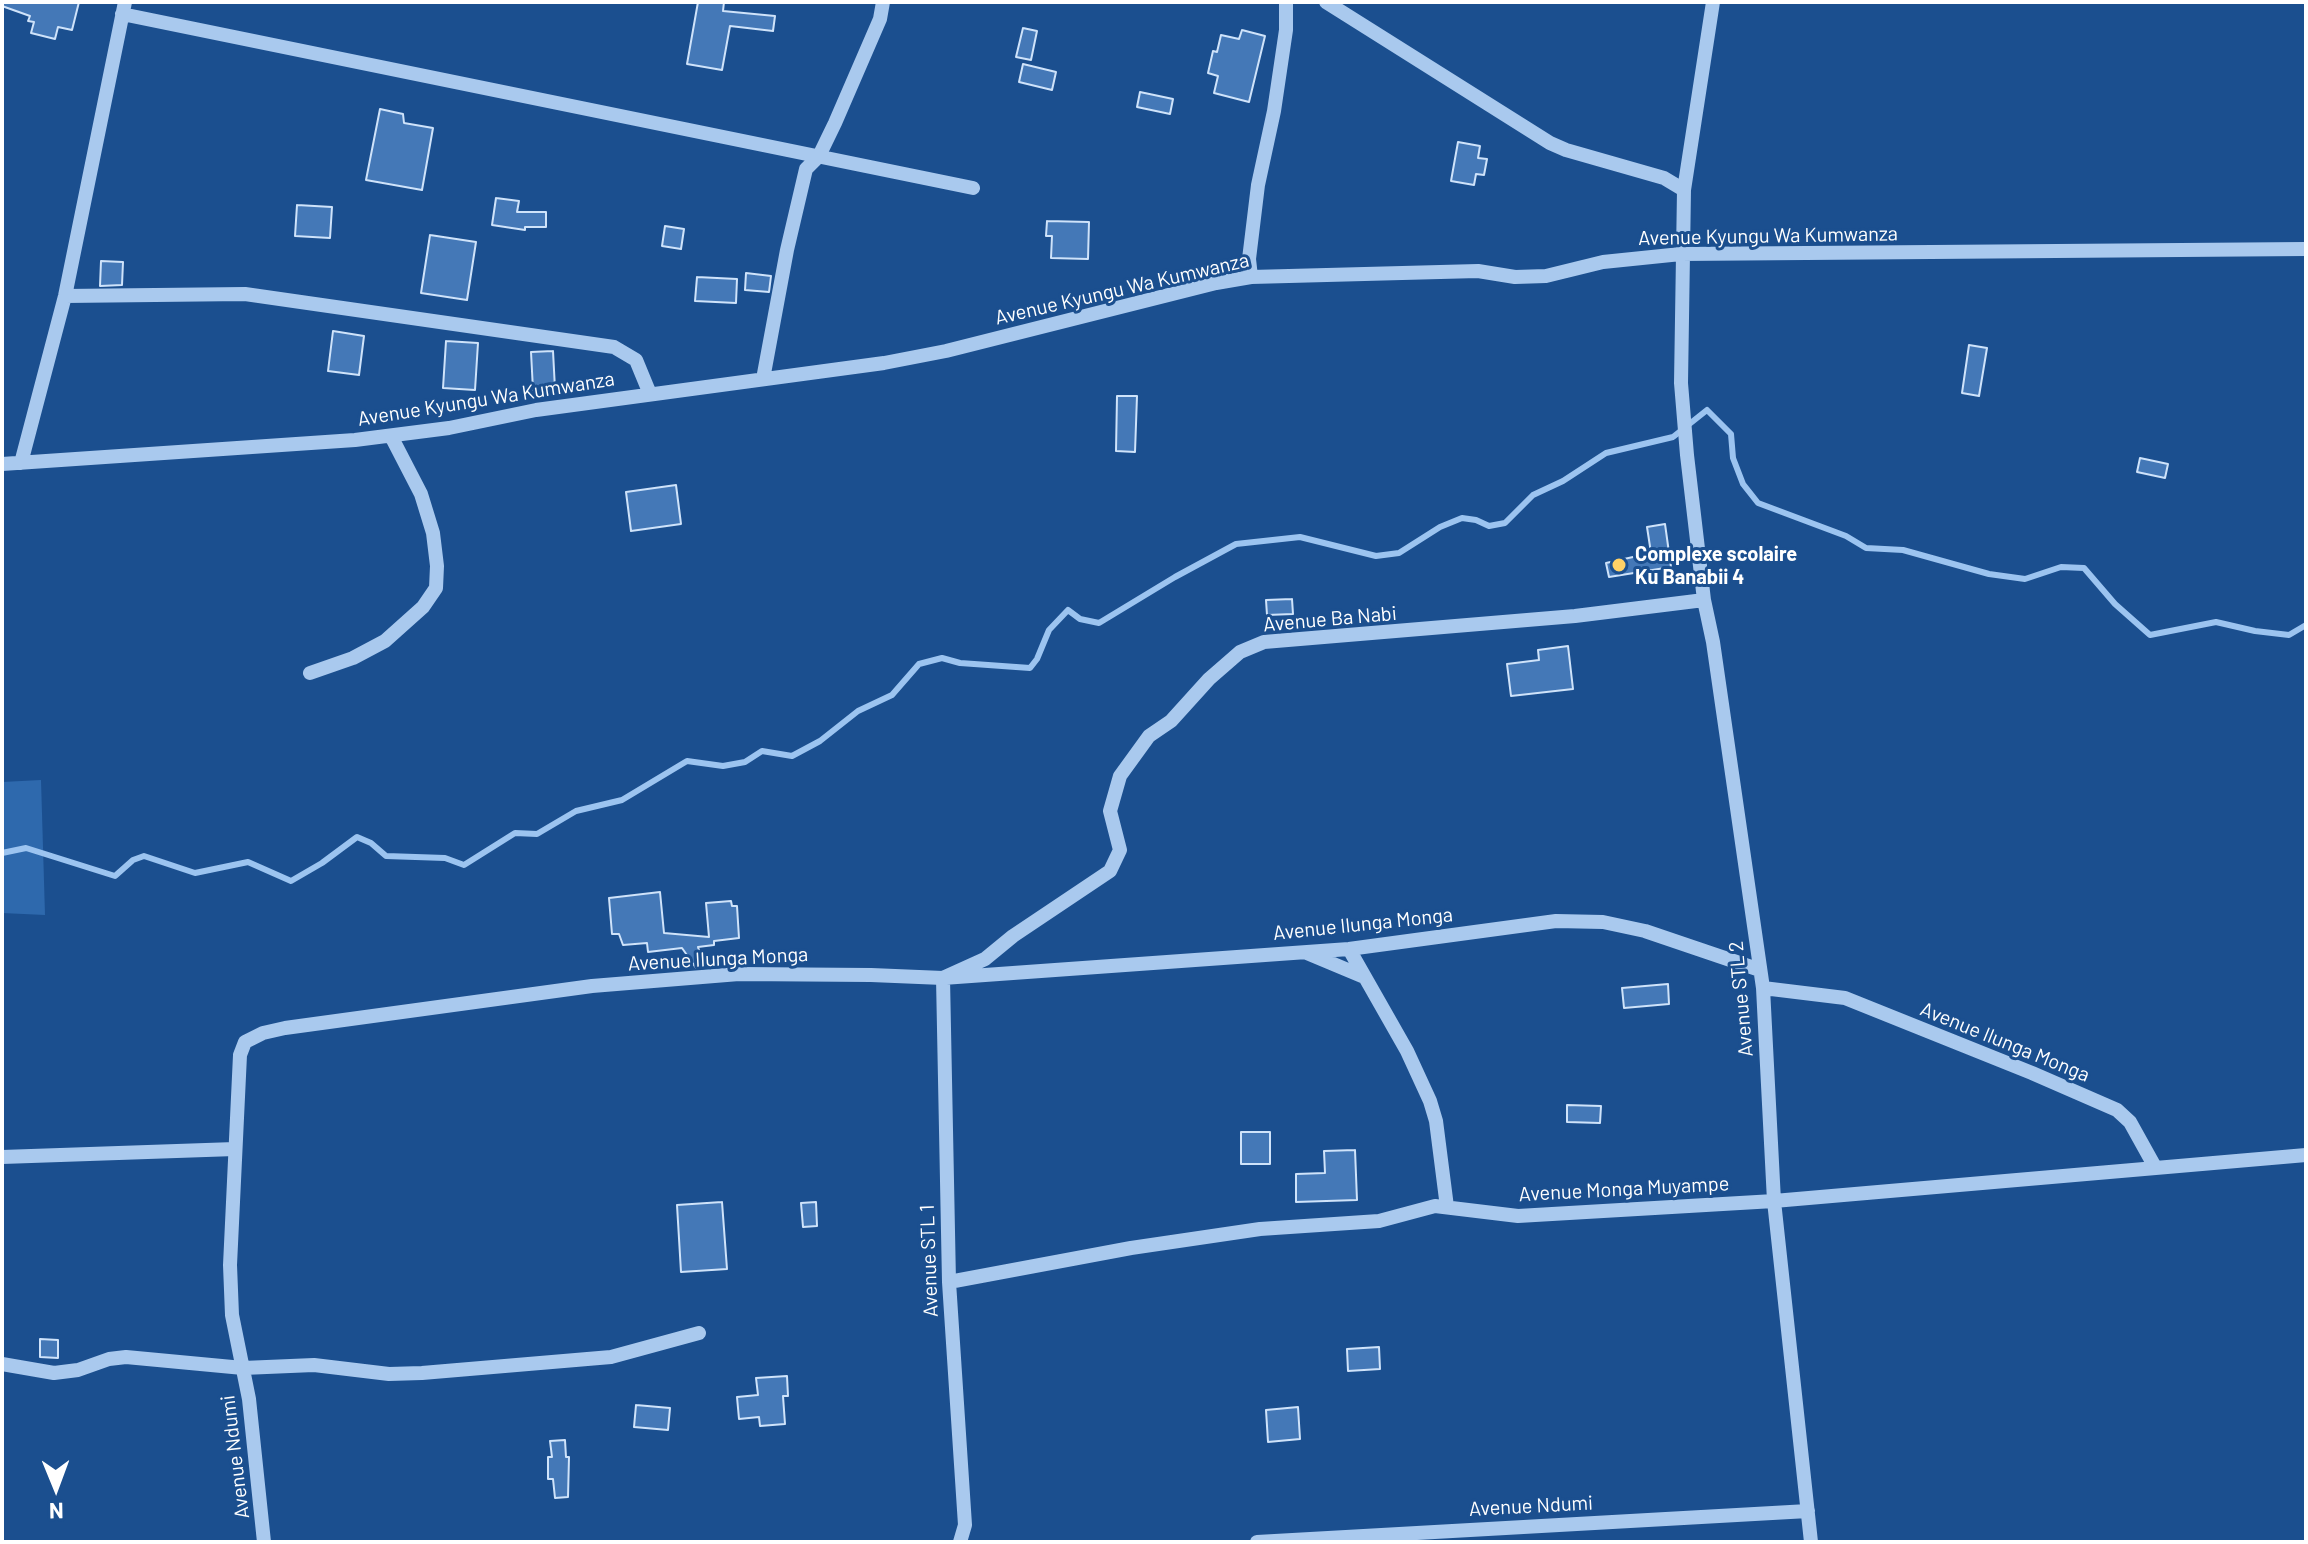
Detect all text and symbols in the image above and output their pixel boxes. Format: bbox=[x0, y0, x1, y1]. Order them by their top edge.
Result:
street label: Avenue Kyungu Wa Kumwanza bbox=[1638, 222, 1898, 250]
street label: Avenue Kyungu Wa Kumwanza bbox=[993, 248, 1251, 330]
street label: Avenue Kyungu Wa Kumwanza bbox=[356, 367, 616, 431]
place label: Complexe scolaire Ku Banabii 4 bbox=[1635, 542, 1797, 589]
marker: Complexe scolaire Ku Banabii 4 bbox=[1610, 556, 1628, 574]
street label: Avenue Ba Nabi bbox=[1262, 601, 1398, 637]
street label: Avenue Ilunga Monga bbox=[1272, 903, 1454, 945]
street label: Avenue STL 2 bbox=[1724, 940, 1758, 1058]
street label: Avenue Ilunga Monga bbox=[627, 942, 809, 976]
street label: Avenue Ilunga Monga bbox=[1917, 997, 2093, 1087]
street label: Avenue Monga Muyampe bbox=[1518, 1172, 1730, 1206]
street label: Avenue STL 1 bbox=[915, 1204, 943, 1318]
street label: Avenue Ndumi bbox=[216, 1394, 254, 1520]
north arrow bbox=[16, 1448, 96, 1528]
street label: Avenue Ndumi bbox=[1468, 1491, 1594, 1521]
text: N bbox=[49, 1499, 64, 1525]

